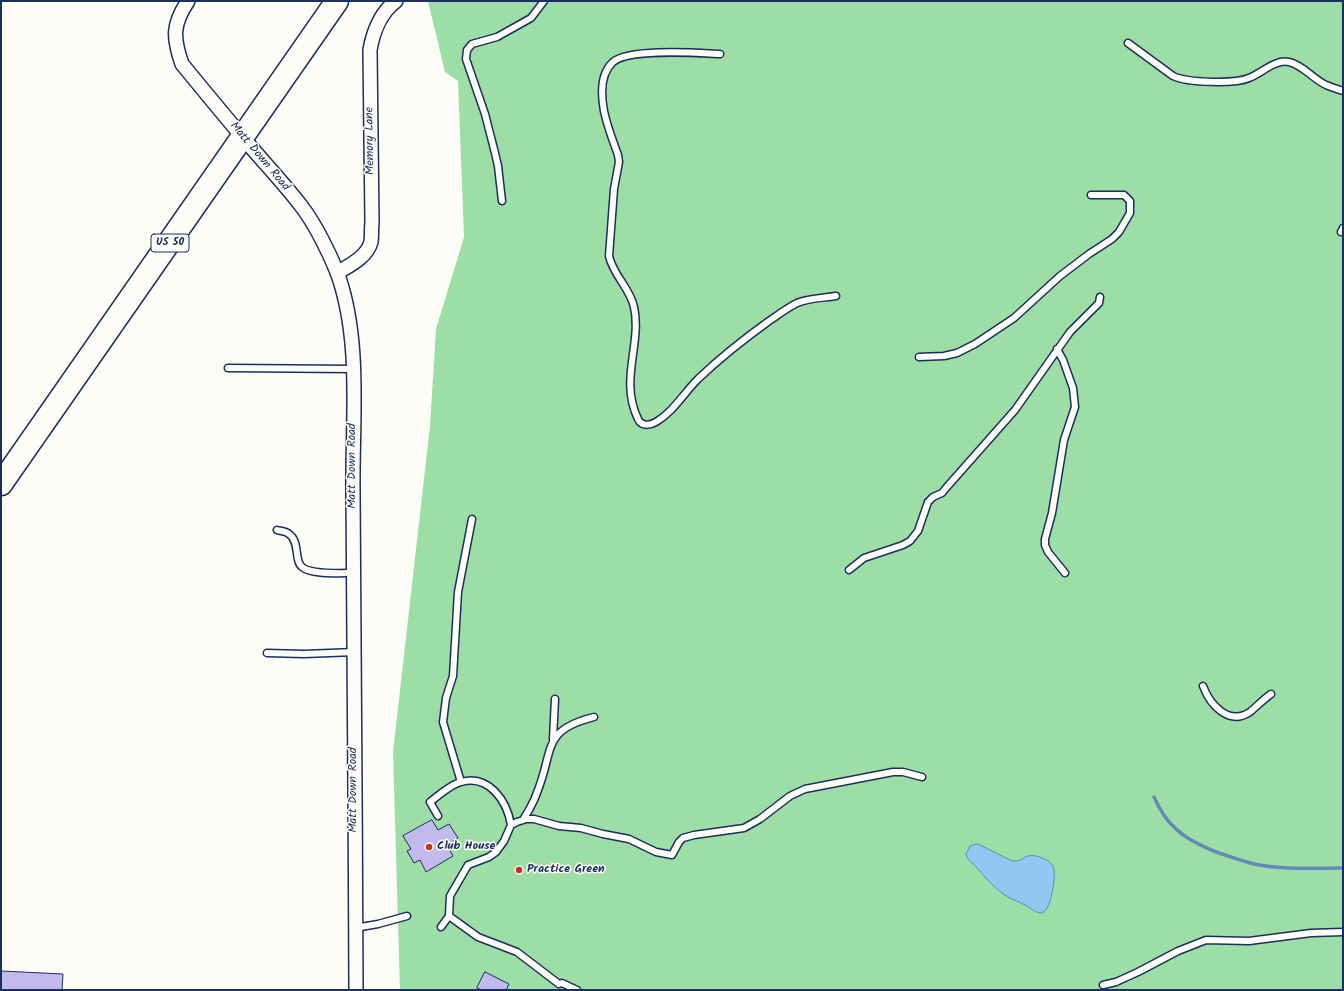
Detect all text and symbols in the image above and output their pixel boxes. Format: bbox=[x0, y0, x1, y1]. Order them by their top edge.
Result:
street label: Memory Lane bbox=[363, 107, 379, 175]
street label: Matt Down Road bbox=[226, 120, 292, 194]
road number: US 50 bbox=[151, 234, 189, 252]
street label: Matt Down Road bbox=[346, 423, 360, 509]
street label: Matt Down Road bbox=[347, 747, 361, 833]
place label: Club House bbox=[437, 840, 495, 854]
marker: Club House bbox=[424, 842, 434, 852]
place label: Practice Green bbox=[527, 863, 605, 877]
marker: Practice Green bbox=[514, 865, 524, 875]

